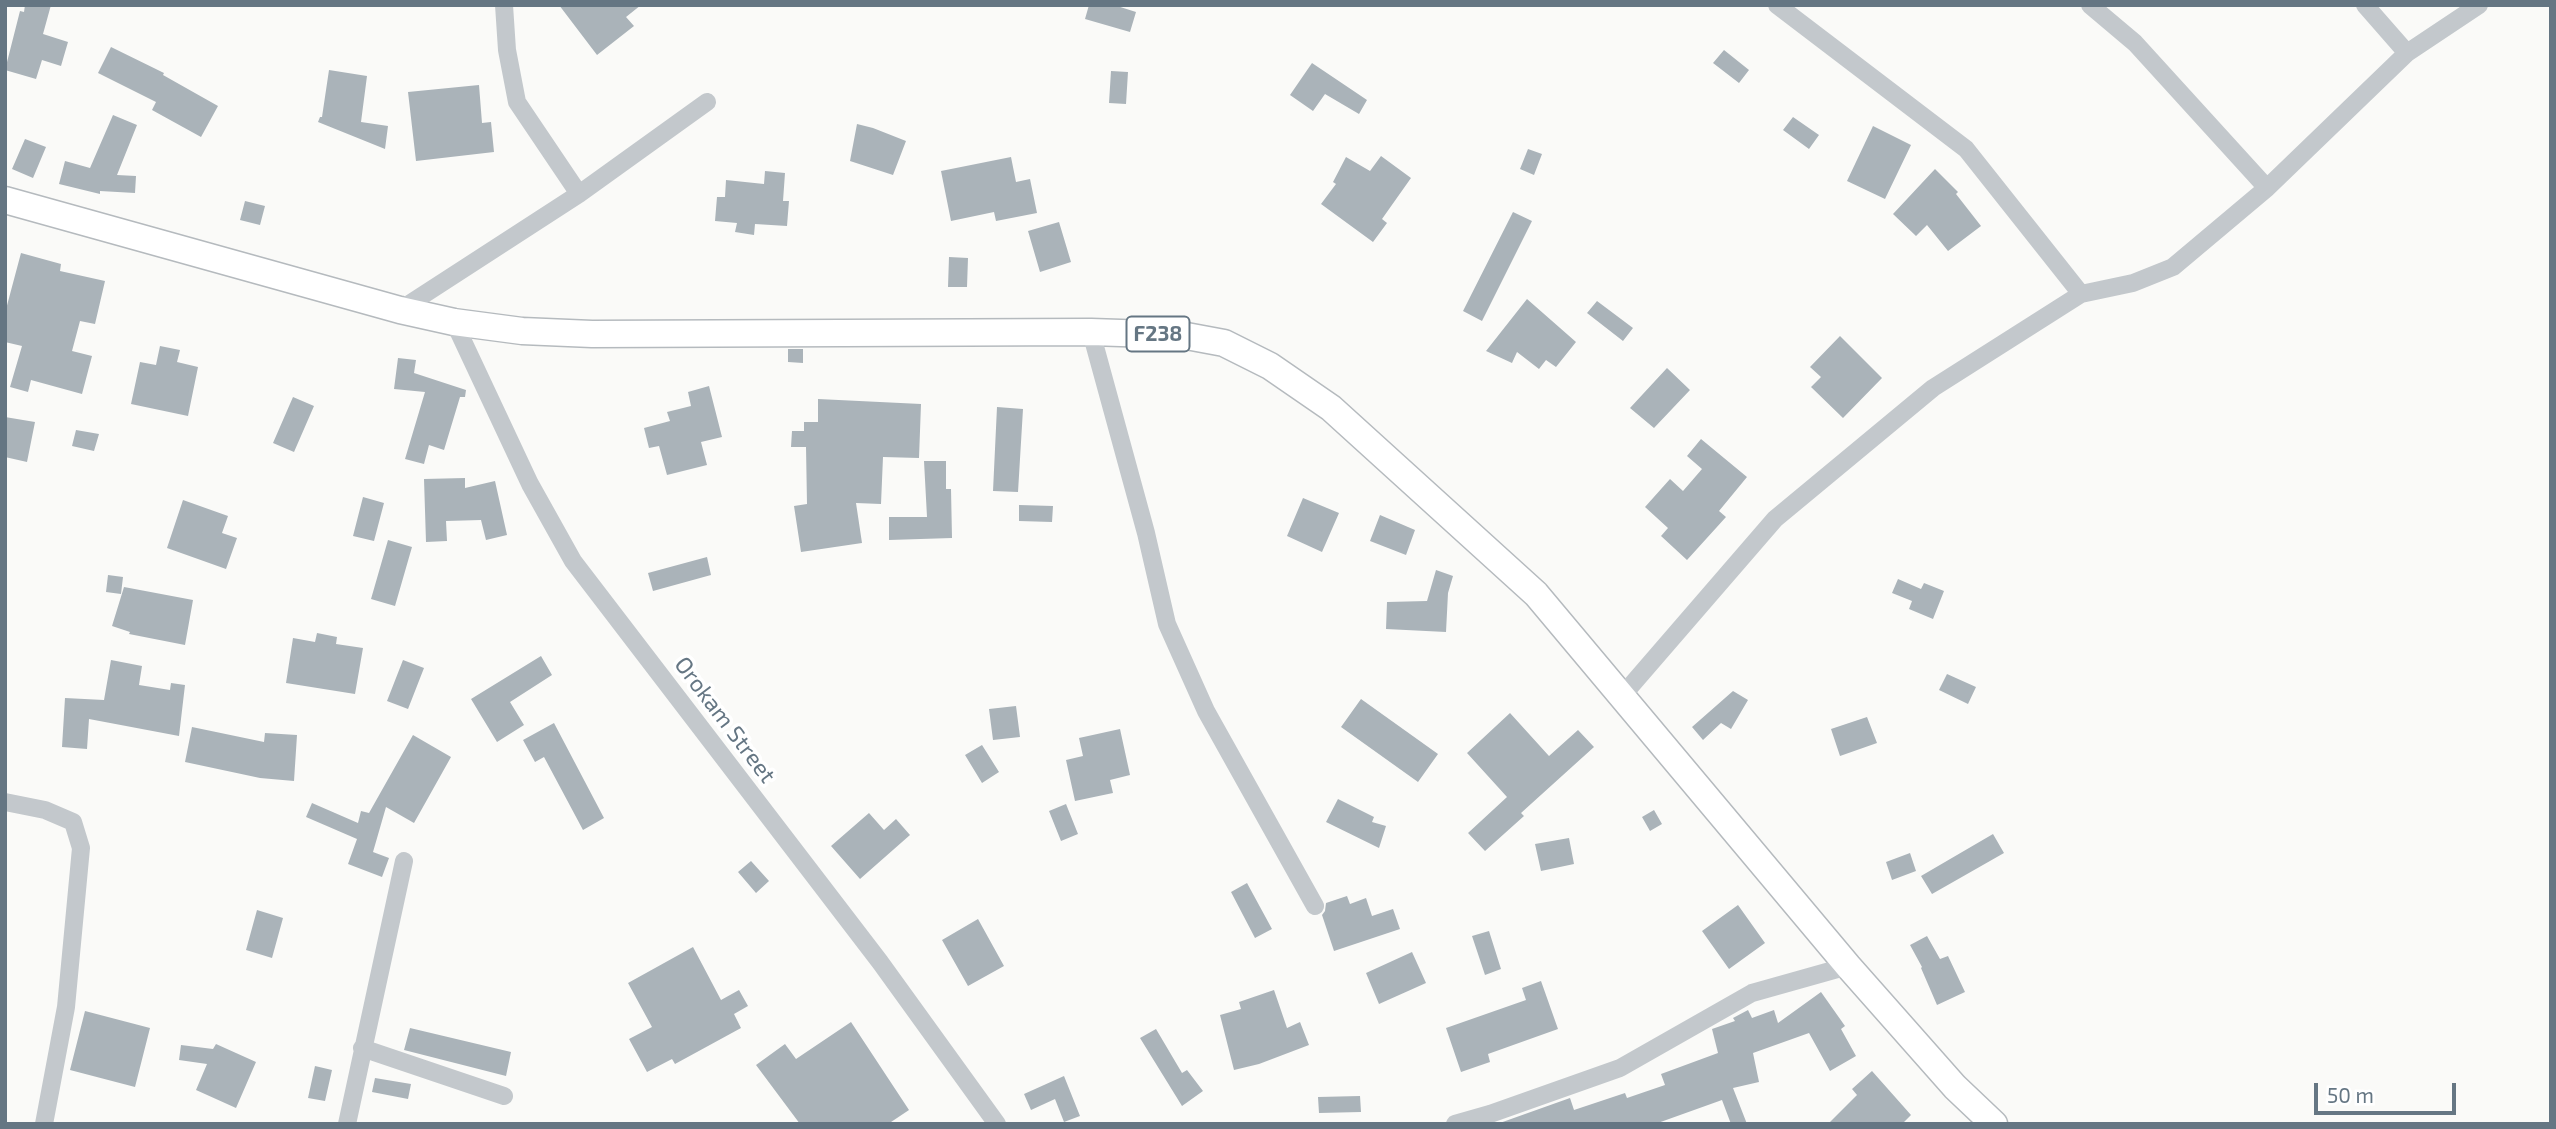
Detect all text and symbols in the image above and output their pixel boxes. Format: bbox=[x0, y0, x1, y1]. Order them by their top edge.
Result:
road number: F238 bbox=[1126, 316, 1190, 352]
street label: Orokam Street bbox=[669, 651, 781, 789]
scale bar bbox=[2318, 1070, 2460, 1114]
text: 50 m bbox=[2327, 1082, 2374, 1107]

